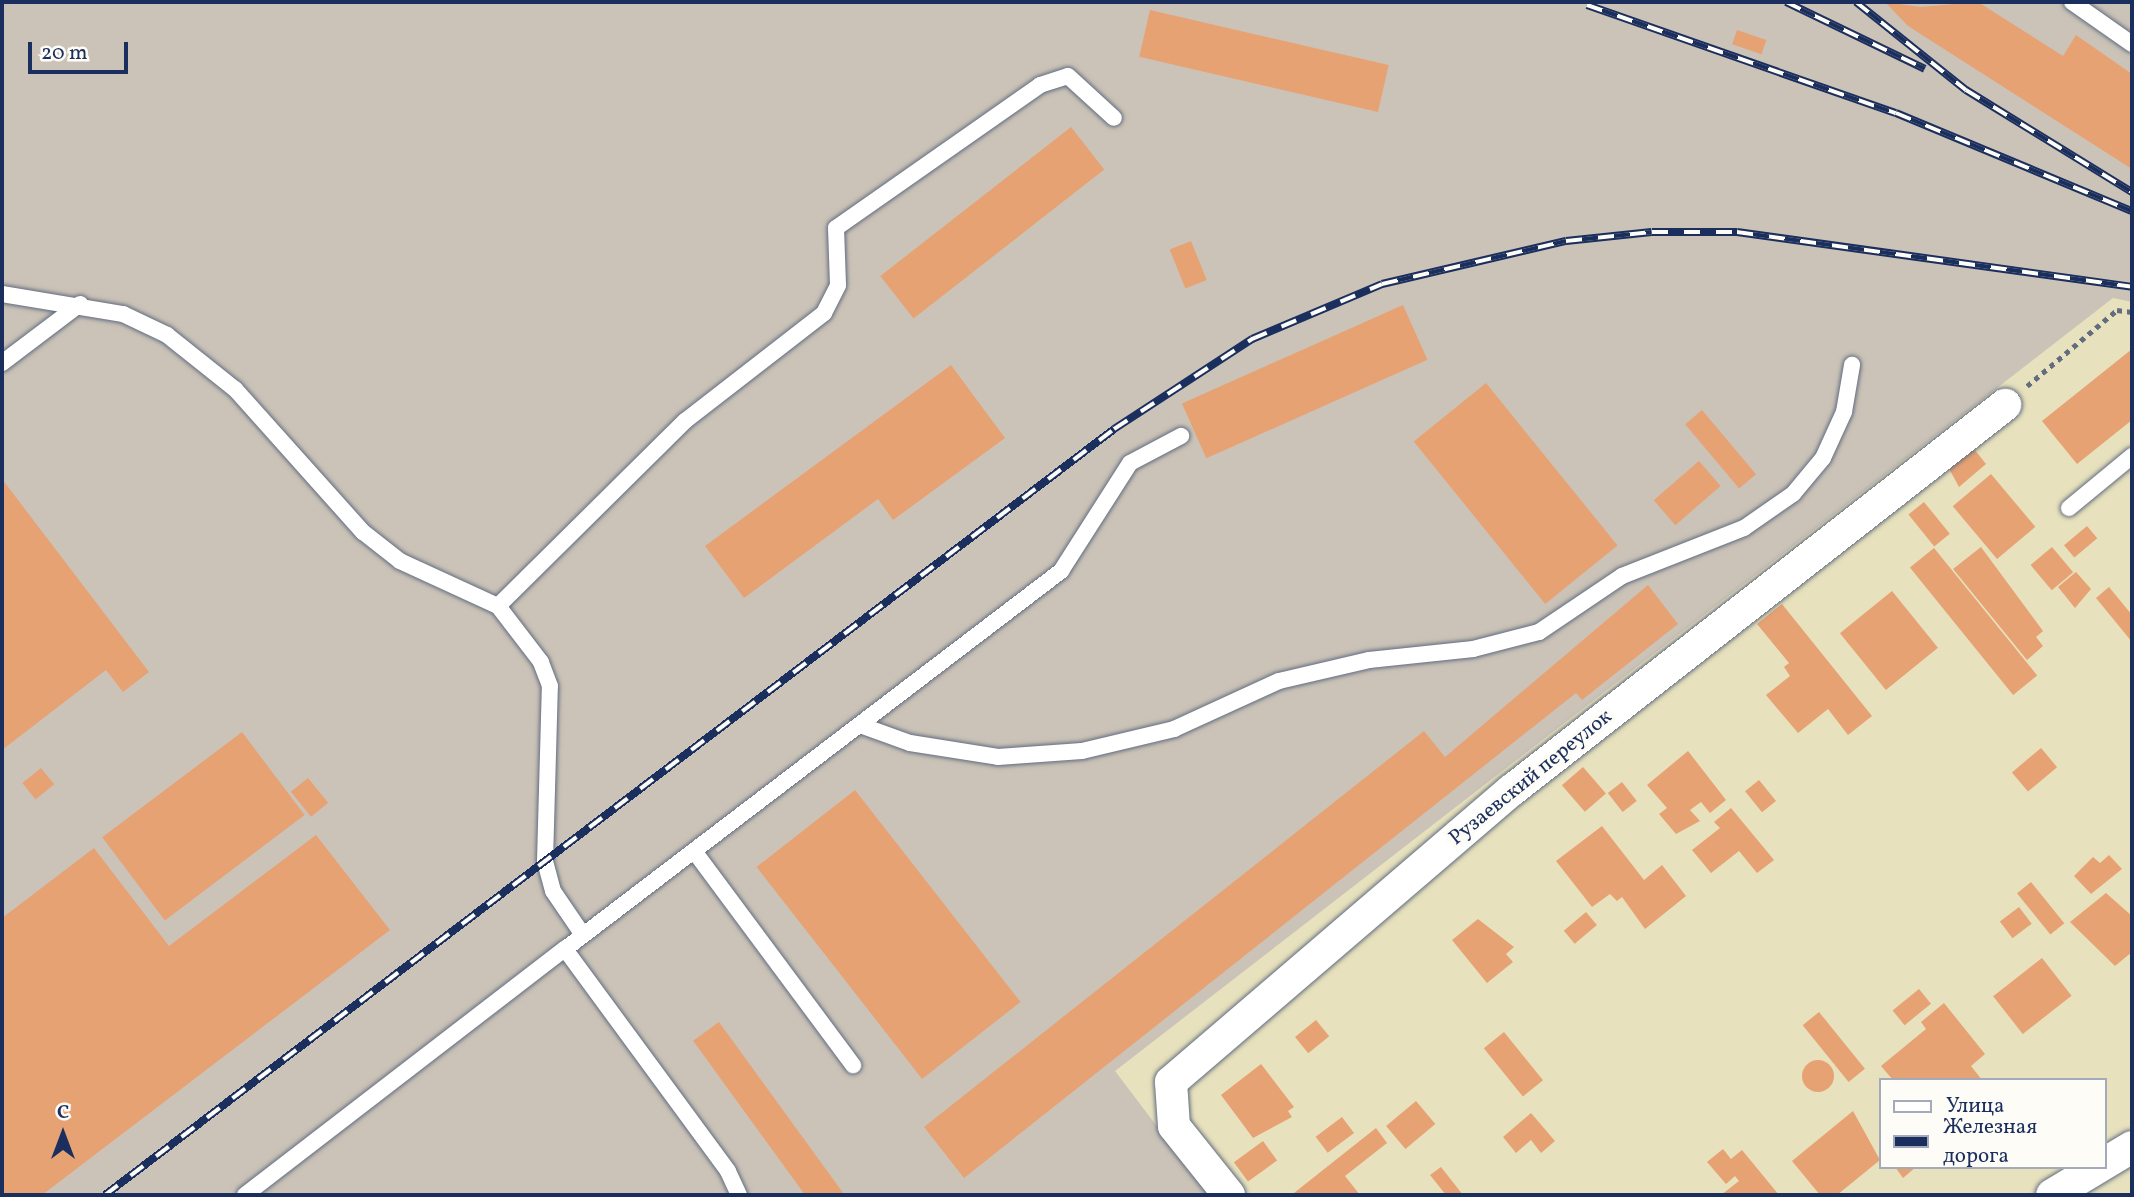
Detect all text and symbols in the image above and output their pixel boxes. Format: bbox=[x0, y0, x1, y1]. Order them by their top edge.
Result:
scale bar bbox=[32, 28, 131, 72]
text: 20 m bbox=[41, 39, 87, 68]
street label: Рузаевский переулок bbox=[1444, 704, 1618, 852]
legend bbox=[1878, 1078, 2106, 1169]
text: Улица bbox=[1946, 1092, 2004, 1121]
north arrow bbox=[28, 1099, 98, 1169]
text: С bbox=[57, 1100, 69, 1126]
text: Железная дорога bbox=[1943, 1113, 2037, 1171]

